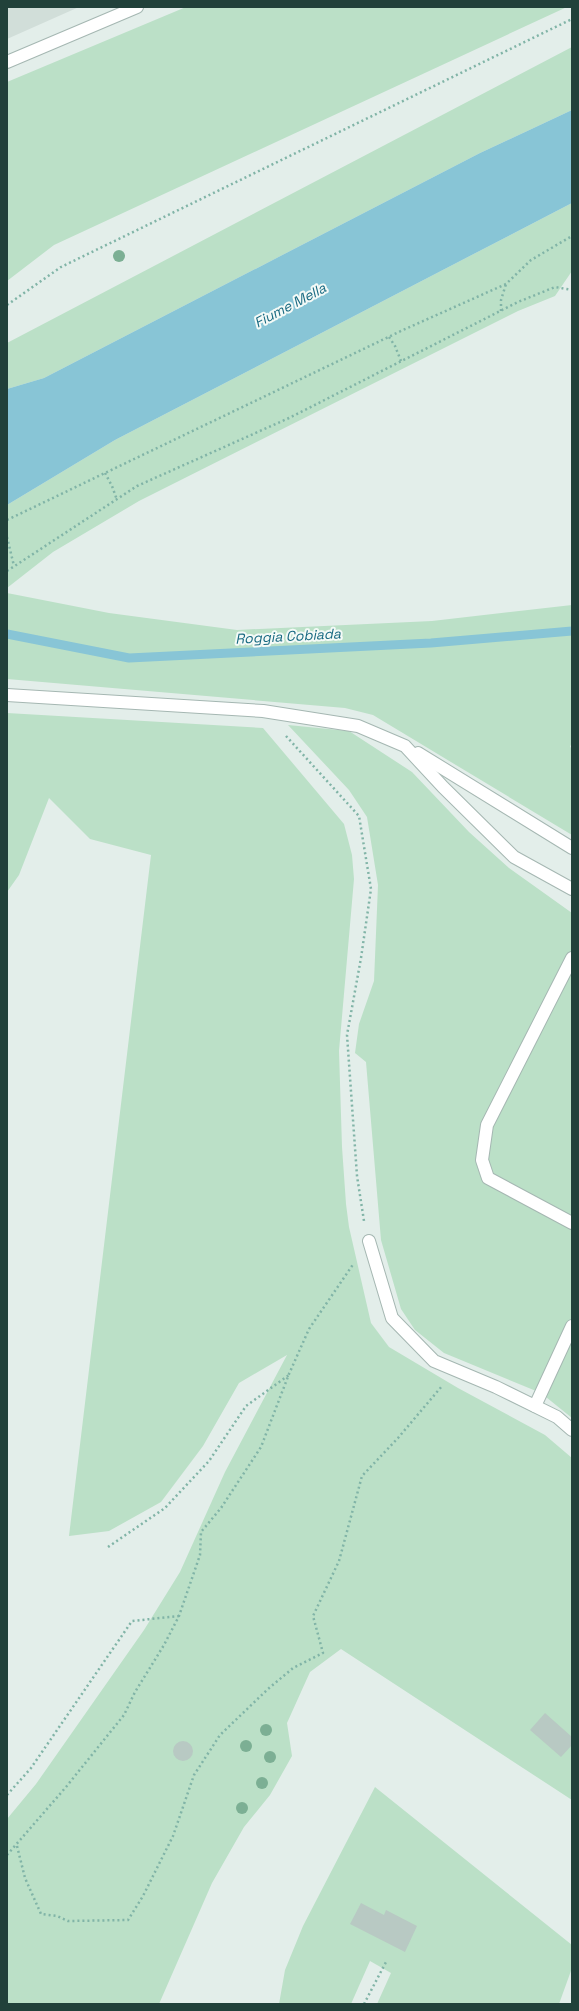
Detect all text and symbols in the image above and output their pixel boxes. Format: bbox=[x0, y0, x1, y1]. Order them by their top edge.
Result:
water label: Fiume Mella bbox=[251, 278, 330, 331]
water label: Roggia Cobiada bbox=[235, 624, 342, 648]

